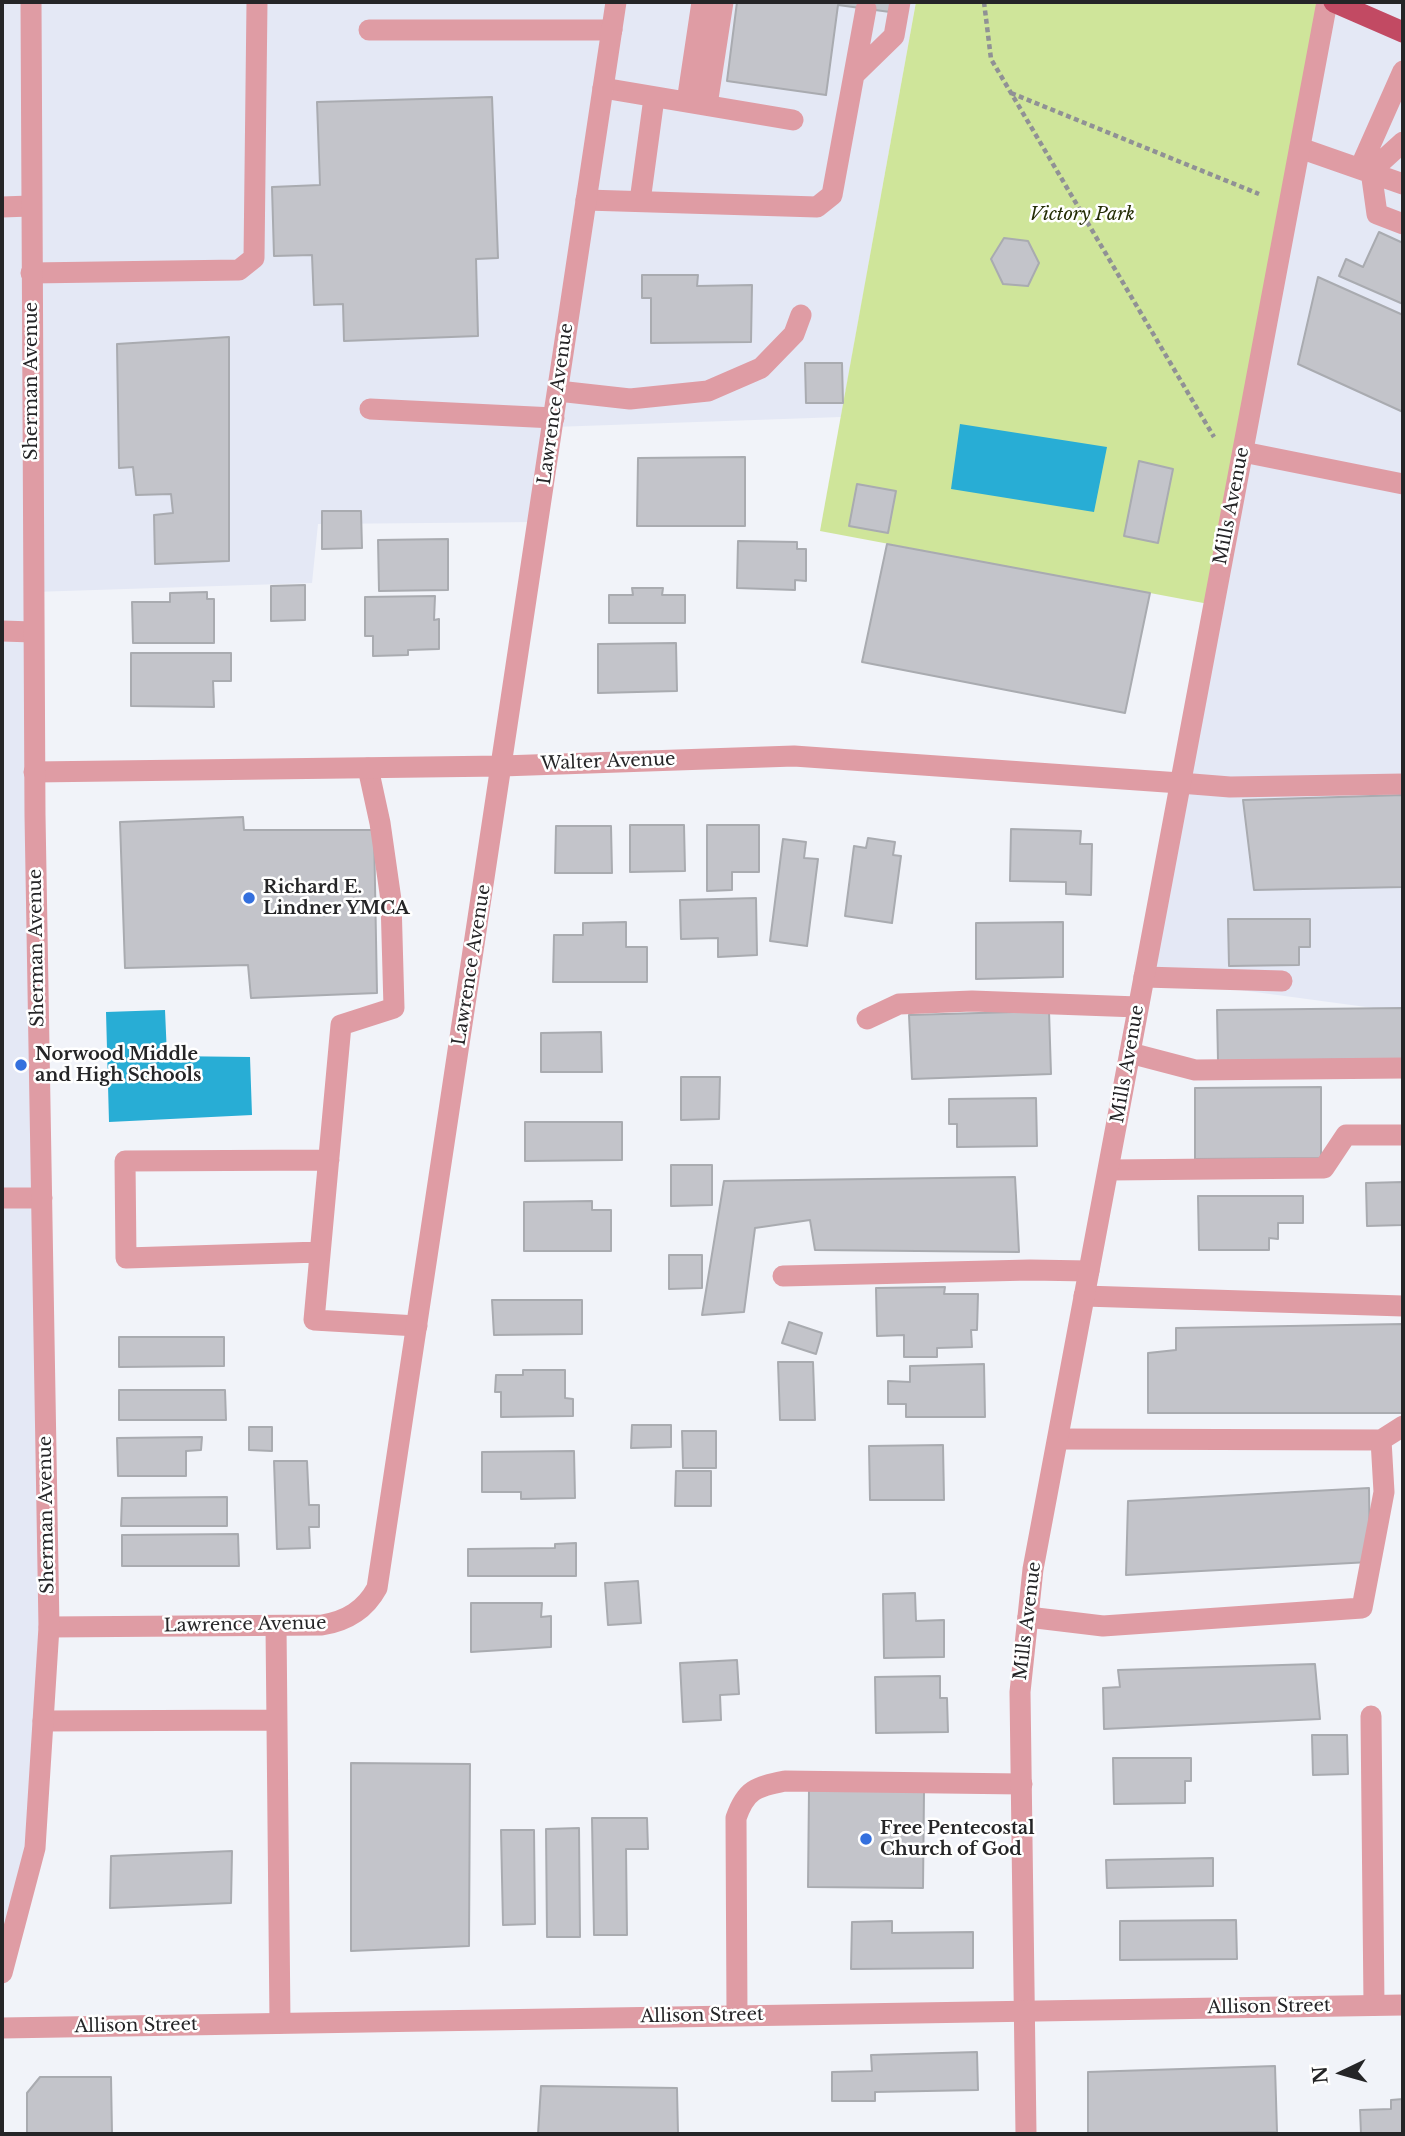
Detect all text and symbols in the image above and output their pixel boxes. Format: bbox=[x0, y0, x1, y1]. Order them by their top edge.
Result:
park label: Victory Park bbox=[1029, 204, 1135, 226]
street label: Sherman Avenue bbox=[21, 302, 43, 460]
street label: Lawrence Avenue bbox=[534, 322, 578, 486]
street label: Mills Avenue bbox=[1210, 445, 1254, 567]
street label: Walter Avenue bbox=[540, 749, 676, 775]
street label: Sherman Avenue bbox=[25, 869, 49, 1027]
place label: Richard E. Lindner YMCA bbox=[263, 877, 410, 920]
street label: Lawrence Avenue bbox=[449, 883, 495, 1047]
marker: Richard E. Lindner YMCA bbox=[241, 890, 257, 906]
street label: Mills Avenue bbox=[1107, 1003, 1149, 1125]
place label: Norwood Middle and High Schools bbox=[35, 1044, 201, 1086]
marker: Norwood Middle and High Schools bbox=[13, 1057, 29, 1073]
street label: Sherman Avenue bbox=[35, 1436, 59, 1594]
street label: Mills Avenue bbox=[1010, 1560, 1046, 1682]
street label: Lawrence Avenue bbox=[163, 1613, 327, 1637]
place label: Free Pentecostal Church of God bbox=[880, 1818, 1035, 1860]
marker: Free Pentecostal Church of God bbox=[858, 1831, 874, 1847]
street label: Allison Street bbox=[1207, 1995, 1331, 2019]
street label: Allison Street bbox=[640, 2004, 764, 2028]
street label: Allison Street bbox=[74, 2014, 198, 2038]
north arrow bbox=[1307, 2038, 1377, 2108]
text: N bbox=[1308, 2065, 1333, 2085]

